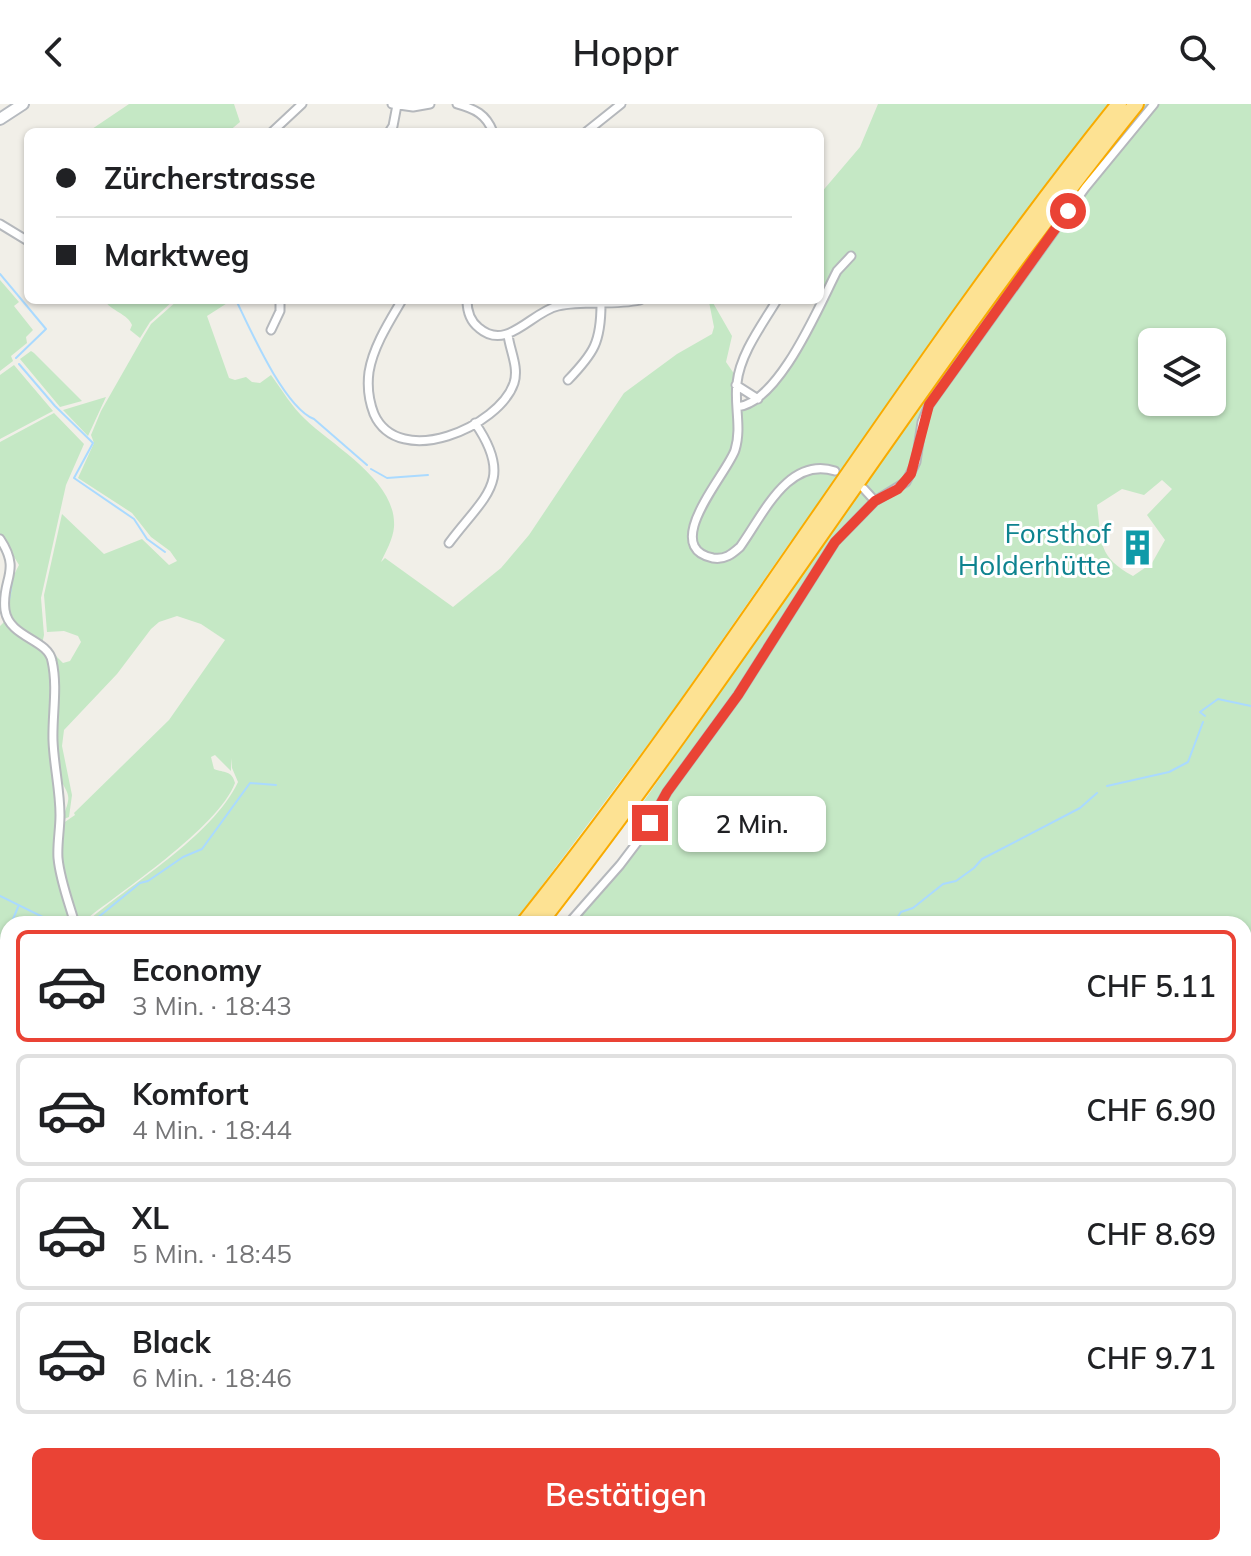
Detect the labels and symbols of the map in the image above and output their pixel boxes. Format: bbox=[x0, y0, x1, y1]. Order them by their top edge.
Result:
route start bbox=[1050, 193, 1086, 229]
place label: Forsthof Holderhütte bbox=[958, 515, 1112, 582]
building icon: Forsthof Holderhütte bbox=[1118, 529, 1156, 567]
callout: 2 Min. bbox=[678, 795, 826, 851]
route end bbox=[632, 805, 668, 841]

